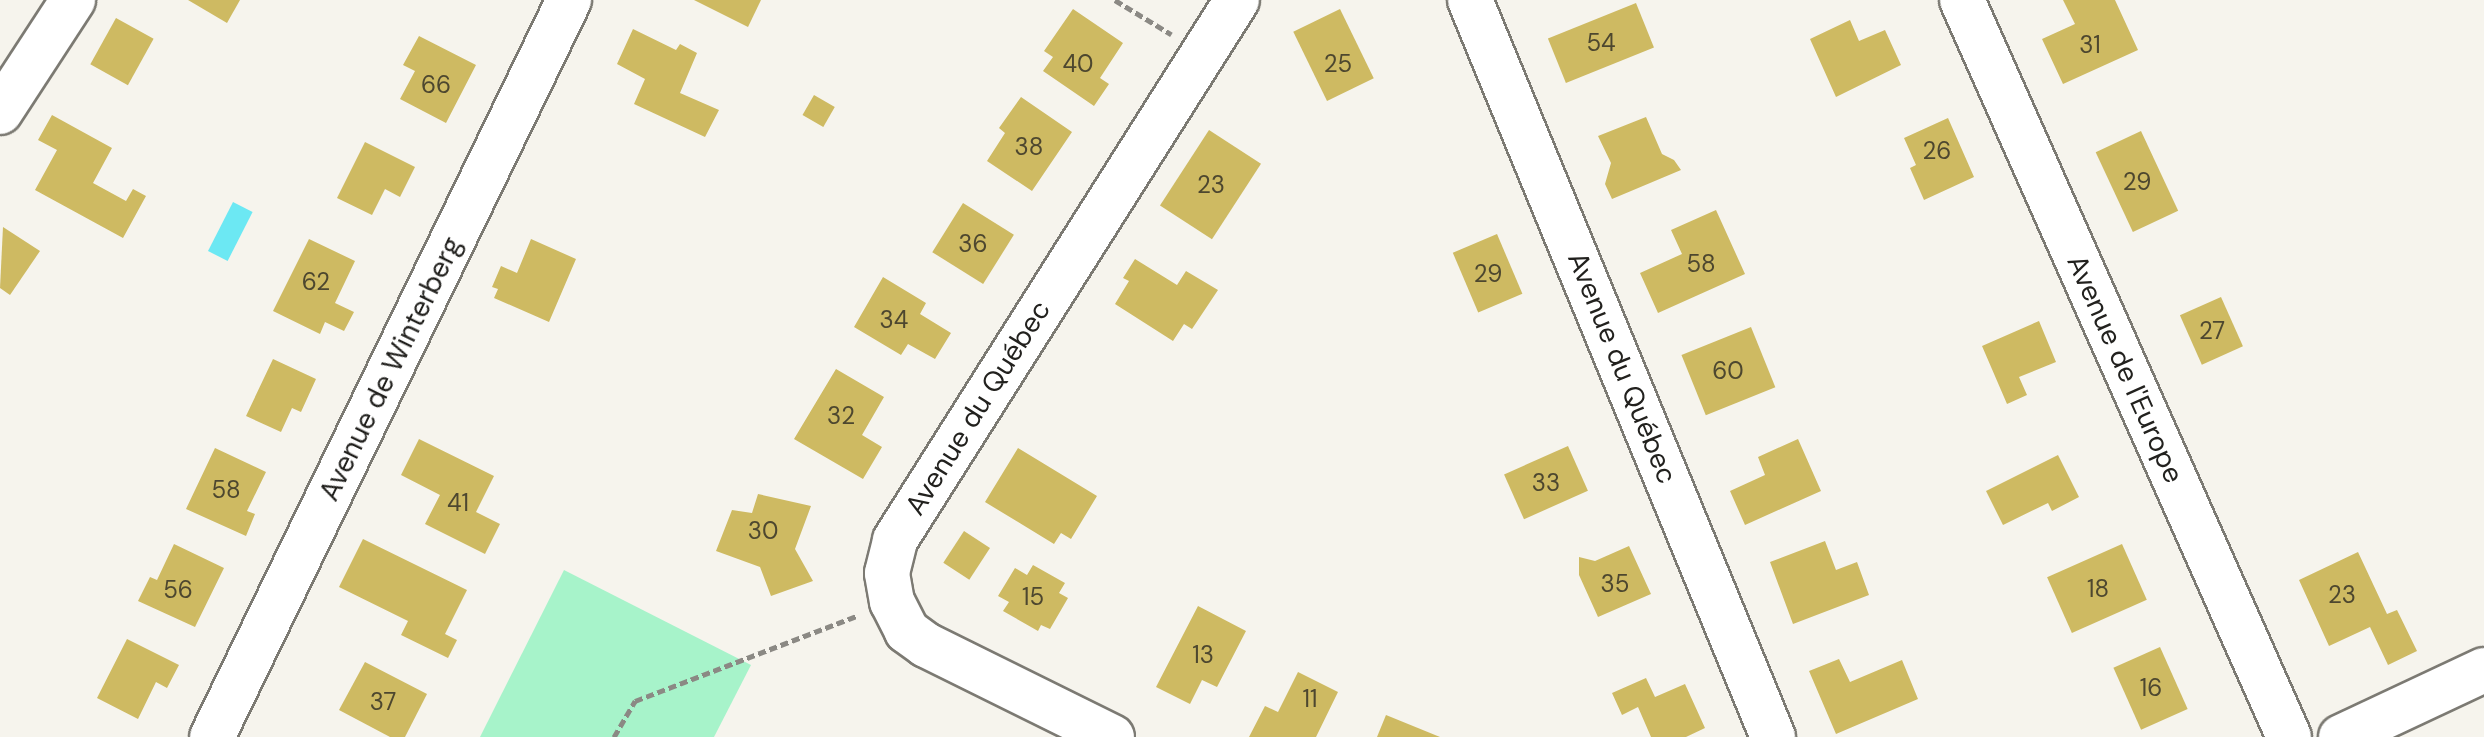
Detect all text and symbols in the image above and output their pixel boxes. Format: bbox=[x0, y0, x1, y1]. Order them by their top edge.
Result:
house number: 54 bbox=[1586, 29, 1616, 57]
house number: 31 bbox=[2079, 31, 2101, 59]
house number: 40 bbox=[1063, 50, 1093, 78]
house number: 25 bbox=[1324, 50, 1352, 78]
house number: 66 bbox=[421, 71, 451, 99]
house number: 38 bbox=[1015, 133, 1043, 161]
house number: 26 bbox=[1923, 137, 1951, 165]
house number: 29 bbox=[2123, 168, 2151, 196]
house number: 23 bbox=[1197, 171, 1225, 199]
house number: 36 bbox=[958, 230, 988, 258]
street label: Avenue de Winterberg bbox=[312, 232, 470, 506]
street label: Avenue du Québec bbox=[1560, 247, 1684, 489]
house number: 58 bbox=[1686, 250, 1716, 278]
street label: Avenue de l'Europe bbox=[2060, 250, 2190, 488]
house number: 29 bbox=[1474, 260, 1502, 288]
house number: 62 bbox=[302, 268, 330, 296]
street label: Avenue du Québec bbox=[898, 294, 1058, 522]
house number: 34 bbox=[880, 306, 908, 334]
house number: 27 bbox=[2199, 317, 2225, 345]
house number: 60 bbox=[1712, 357, 1744, 385]
house number: 32 bbox=[827, 402, 855, 430]
house number: 33 bbox=[1532, 469, 1560, 497]
house number: 58 bbox=[211, 476, 241, 504]
house number: 41 bbox=[447, 489, 469, 517]
house number: 30 bbox=[748, 517, 778, 545]
house number: 35 bbox=[1601, 570, 1629, 598]
house number: 18 bbox=[2087, 575, 2109, 603]
house number: 56 bbox=[163, 576, 193, 604]
house number: 23 bbox=[2328, 581, 2356, 609]
house number: 15 bbox=[1022, 583, 1044, 611]
house number: 13 bbox=[1192, 641, 1214, 669]
house number: 16 bbox=[2140, 674, 2162, 702]
house number: 11 bbox=[1303, 685, 1317, 713]
house number: 37 bbox=[370, 688, 396, 716]

